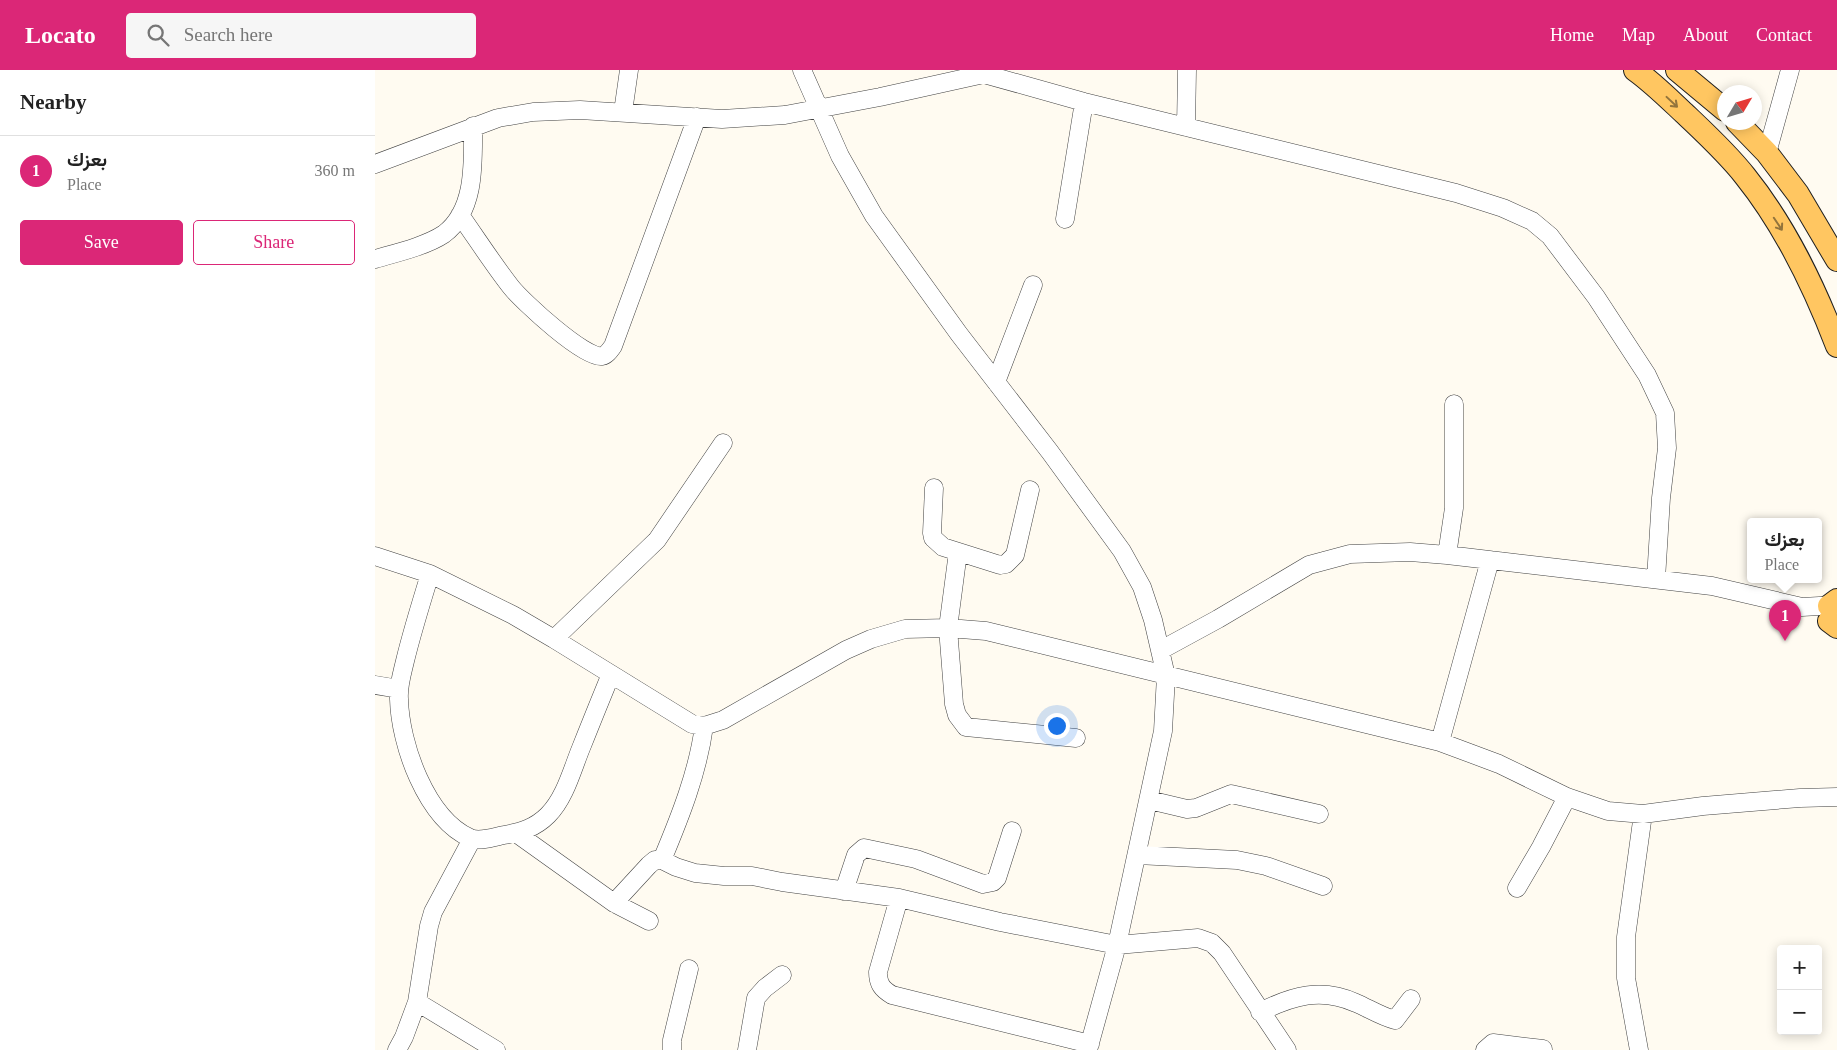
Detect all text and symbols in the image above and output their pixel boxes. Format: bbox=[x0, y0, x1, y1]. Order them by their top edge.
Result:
search box bbox=[126, 13, 476, 58]
icon: search bbox=[144, 21, 172, 49]
text: Locato bbox=[25, 22, 96, 48]
text: Search here bbox=[184, 24, 273, 45]
text: Home bbox=[1550, 25, 1594, 45]
text: Map bbox=[1622, 25, 1655, 45]
text: About bbox=[1683, 25, 1728, 45]
text: Contact bbox=[1756, 25, 1812, 45]
north arrow bbox=[1717, 85, 1762, 130]
text: Nearby bbox=[20, 90, 87, 114]
one-way arrow bbox=[1665, 96, 1678, 108]
text: بعزك bbox=[67, 149, 107, 170]
text: 1 bbox=[32, 162, 40, 179]
text: 360 m bbox=[315, 162, 355, 179]
text: Place bbox=[67, 176, 102, 193]
one-way arrow bbox=[1773, 217, 1783, 231]
button: Save bbox=[20, 220, 183, 265]
button: Share bbox=[193, 220, 355, 265]
popup bbox=[1747, 518, 1822, 583]
text: بعزك bbox=[1764, 529, 1805, 550]
text: Place bbox=[1764, 556, 1799, 573]
pin: 1 bbox=[1769, 600, 1801, 641]
your location bbox=[1044, 713, 1070, 739]
map controls bbox=[1777, 945, 1822, 1035]
button: + bbox=[1777, 945, 1822, 990]
button: − bbox=[1777, 990, 1822, 1035]

